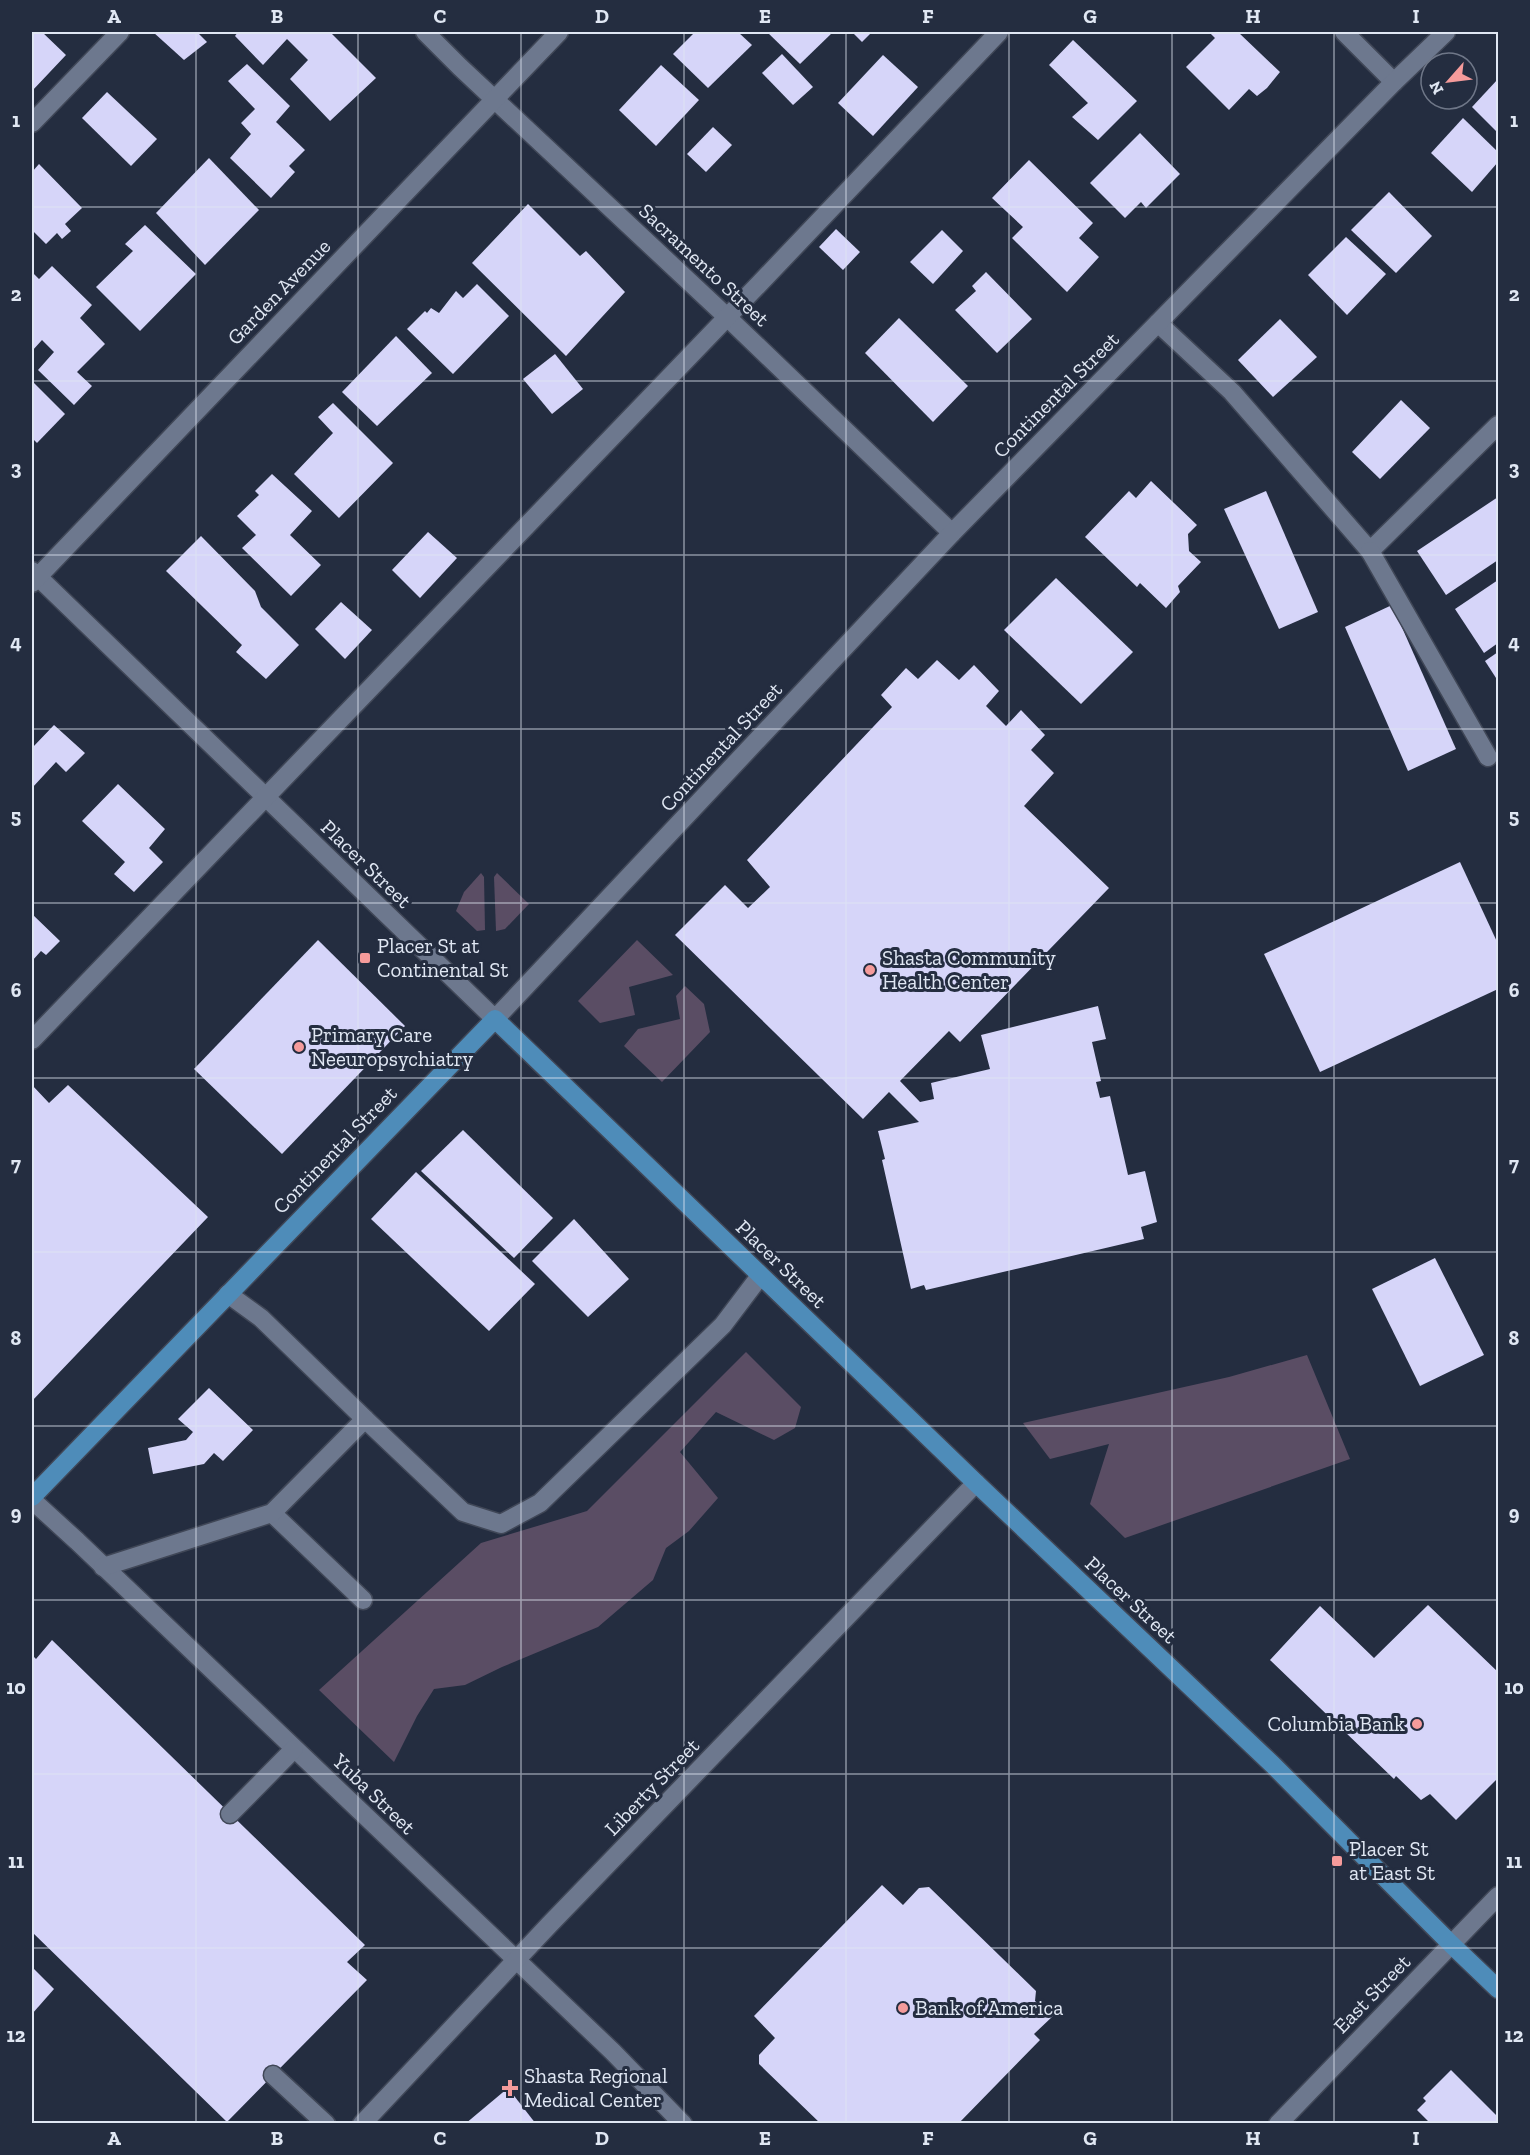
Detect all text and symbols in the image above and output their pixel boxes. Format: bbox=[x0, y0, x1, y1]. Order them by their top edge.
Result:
text: A bbox=[107, 4, 121, 28]
text: B bbox=[271, 4, 283, 28]
text: C bbox=[434, 4, 447, 28]
text: D bbox=[595, 4, 609, 28]
text: E bbox=[759, 4, 771, 28]
text: F bbox=[922, 4, 934, 28]
text: G bbox=[1083, 4, 1097, 28]
text: H bbox=[1245, 4, 1261, 28]
text: I bbox=[1412, 4, 1420, 28]
north arrow bbox=[1419, 51, 1479, 111]
text: N bbox=[1425, 78, 1447, 98]
text: 1 bbox=[12, 108, 20, 132]
text: 1 bbox=[1510, 108, 1518, 132]
street label: Sacramento Street bbox=[634, 198, 775, 331]
street label: Garden Avenue bbox=[222, 233, 336, 350]
text: 2 bbox=[11, 282, 22, 306]
text: 2 bbox=[1509, 282, 1520, 306]
street label: Continental Street bbox=[988, 326, 1124, 463]
text: 3 bbox=[11, 456, 22, 480]
text: 3 bbox=[1509, 456, 1520, 480]
text: 4 bbox=[10, 630, 22, 654]
text: 4 bbox=[1508, 630, 1520, 654]
street label: Continental Street bbox=[654, 677, 787, 816]
text: 5 bbox=[11, 804, 21, 828]
text: 5 bbox=[1509, 804, 1519, 828]
street label: Placer Street bbox=[316, 814, 417, 913]
place label: Placer St at Continental St bbox=[377, 933, 508, 982]
place label: Shasta Community Health Center bbox=[882, 945, 1056, 994]
marker: Placer St at Continental St bbox=[358, 951, 372, 965]
marker: Shasta Community Health Center bbox=[863, 963, 877, 977]
text: 6 bbox=[11, 978, 22, 1002]
text: 6 bbox=[1509, 978, 1520, 1002]
place label: Primary Care Neeuropsychiatry bbox=[311, 1022, 473, 1071]
marker: Primary Care Neeuropsychiatry bbox=[292, 1040, 306, 1054]
street label: Continental Street bbox=[267, 1081, 402, 1219]
text: 7 bbox=[11, 1152, 21, 1176]
text: 7 bbox=[1509, 1152, 1519, 1176]
street label: Placer Street bbox=[731, 1214, 832, 1313]
text: 8 bbox=[11, 1326, 22, 1350]
text: 8 bbox=[1509, 1326, 1520, 1350]
text: 9 bbox=[11, 1501, 22, 1525]
text: 9 bbox=[1509, 1501, 1520, 1525]
street label: Placer Street bbox=[1080, 1551, 1182, 1648]
text: 10 bbox=[6, 1675, 26, 1699]
text: 10 bbox=[1504, 1675, 1524, 1699]
place label: Columbia Bank bbox=[1267, 1711, 1405, 1736]
marker: Columbia Bank bbox=[1410, 1717, 1424, 1731]
street label: Liberty Street bbox=[599, 1733, 704, 1840]
street label: Yuba Street bbox=[327, 1747, 421, 1839]
place label: Placer St at East St bbox=[1349, 1836, 1435, 1885]
text: 11 bbox=[8, 1849, 24, 1873]
text: 11 bbox=[1506, 1849, 1522, 1873]
marker: Placer St at East St bbox=[1330, 1854, 1344, 1868]
street label: East Street bbox=[1328, 1949, 1415, 2038]
place label: Bank of America bbox=[915, 1995, 1063, 2020]
marker: Bank of America bbox=[896, 2001, 910, 2015]
text: 12 bbox=[7, 2023, 26, 2047]
text: 12 bbox=[1505, 2023, 1524, 2047]
place label: Shasta Regional Medical Center bbox=[524, 2063, 668, 2112]
marker: Shasta Regional Medical Center bbox=[501, 2079, 519, 2097]
text: A bbox=[107, 2126, 121, 2150]
text: B bbox=[271, 2126, 283, 2150]
text: C bbox=[434, 2126, 447, 2150]
text: D bbox=[595, 2126, 609, 2150]
text: E bbox=[759, 2126, 771, 2150]
text: F bbox=[922, 2126, 934, 2150]
text: G bbox=[1083, 2126, 1097, 2150]
text: H bbox=[1245, 2126, 1261, 2150]
text: I bbox=[1412, 2126, 1420, 2150]

